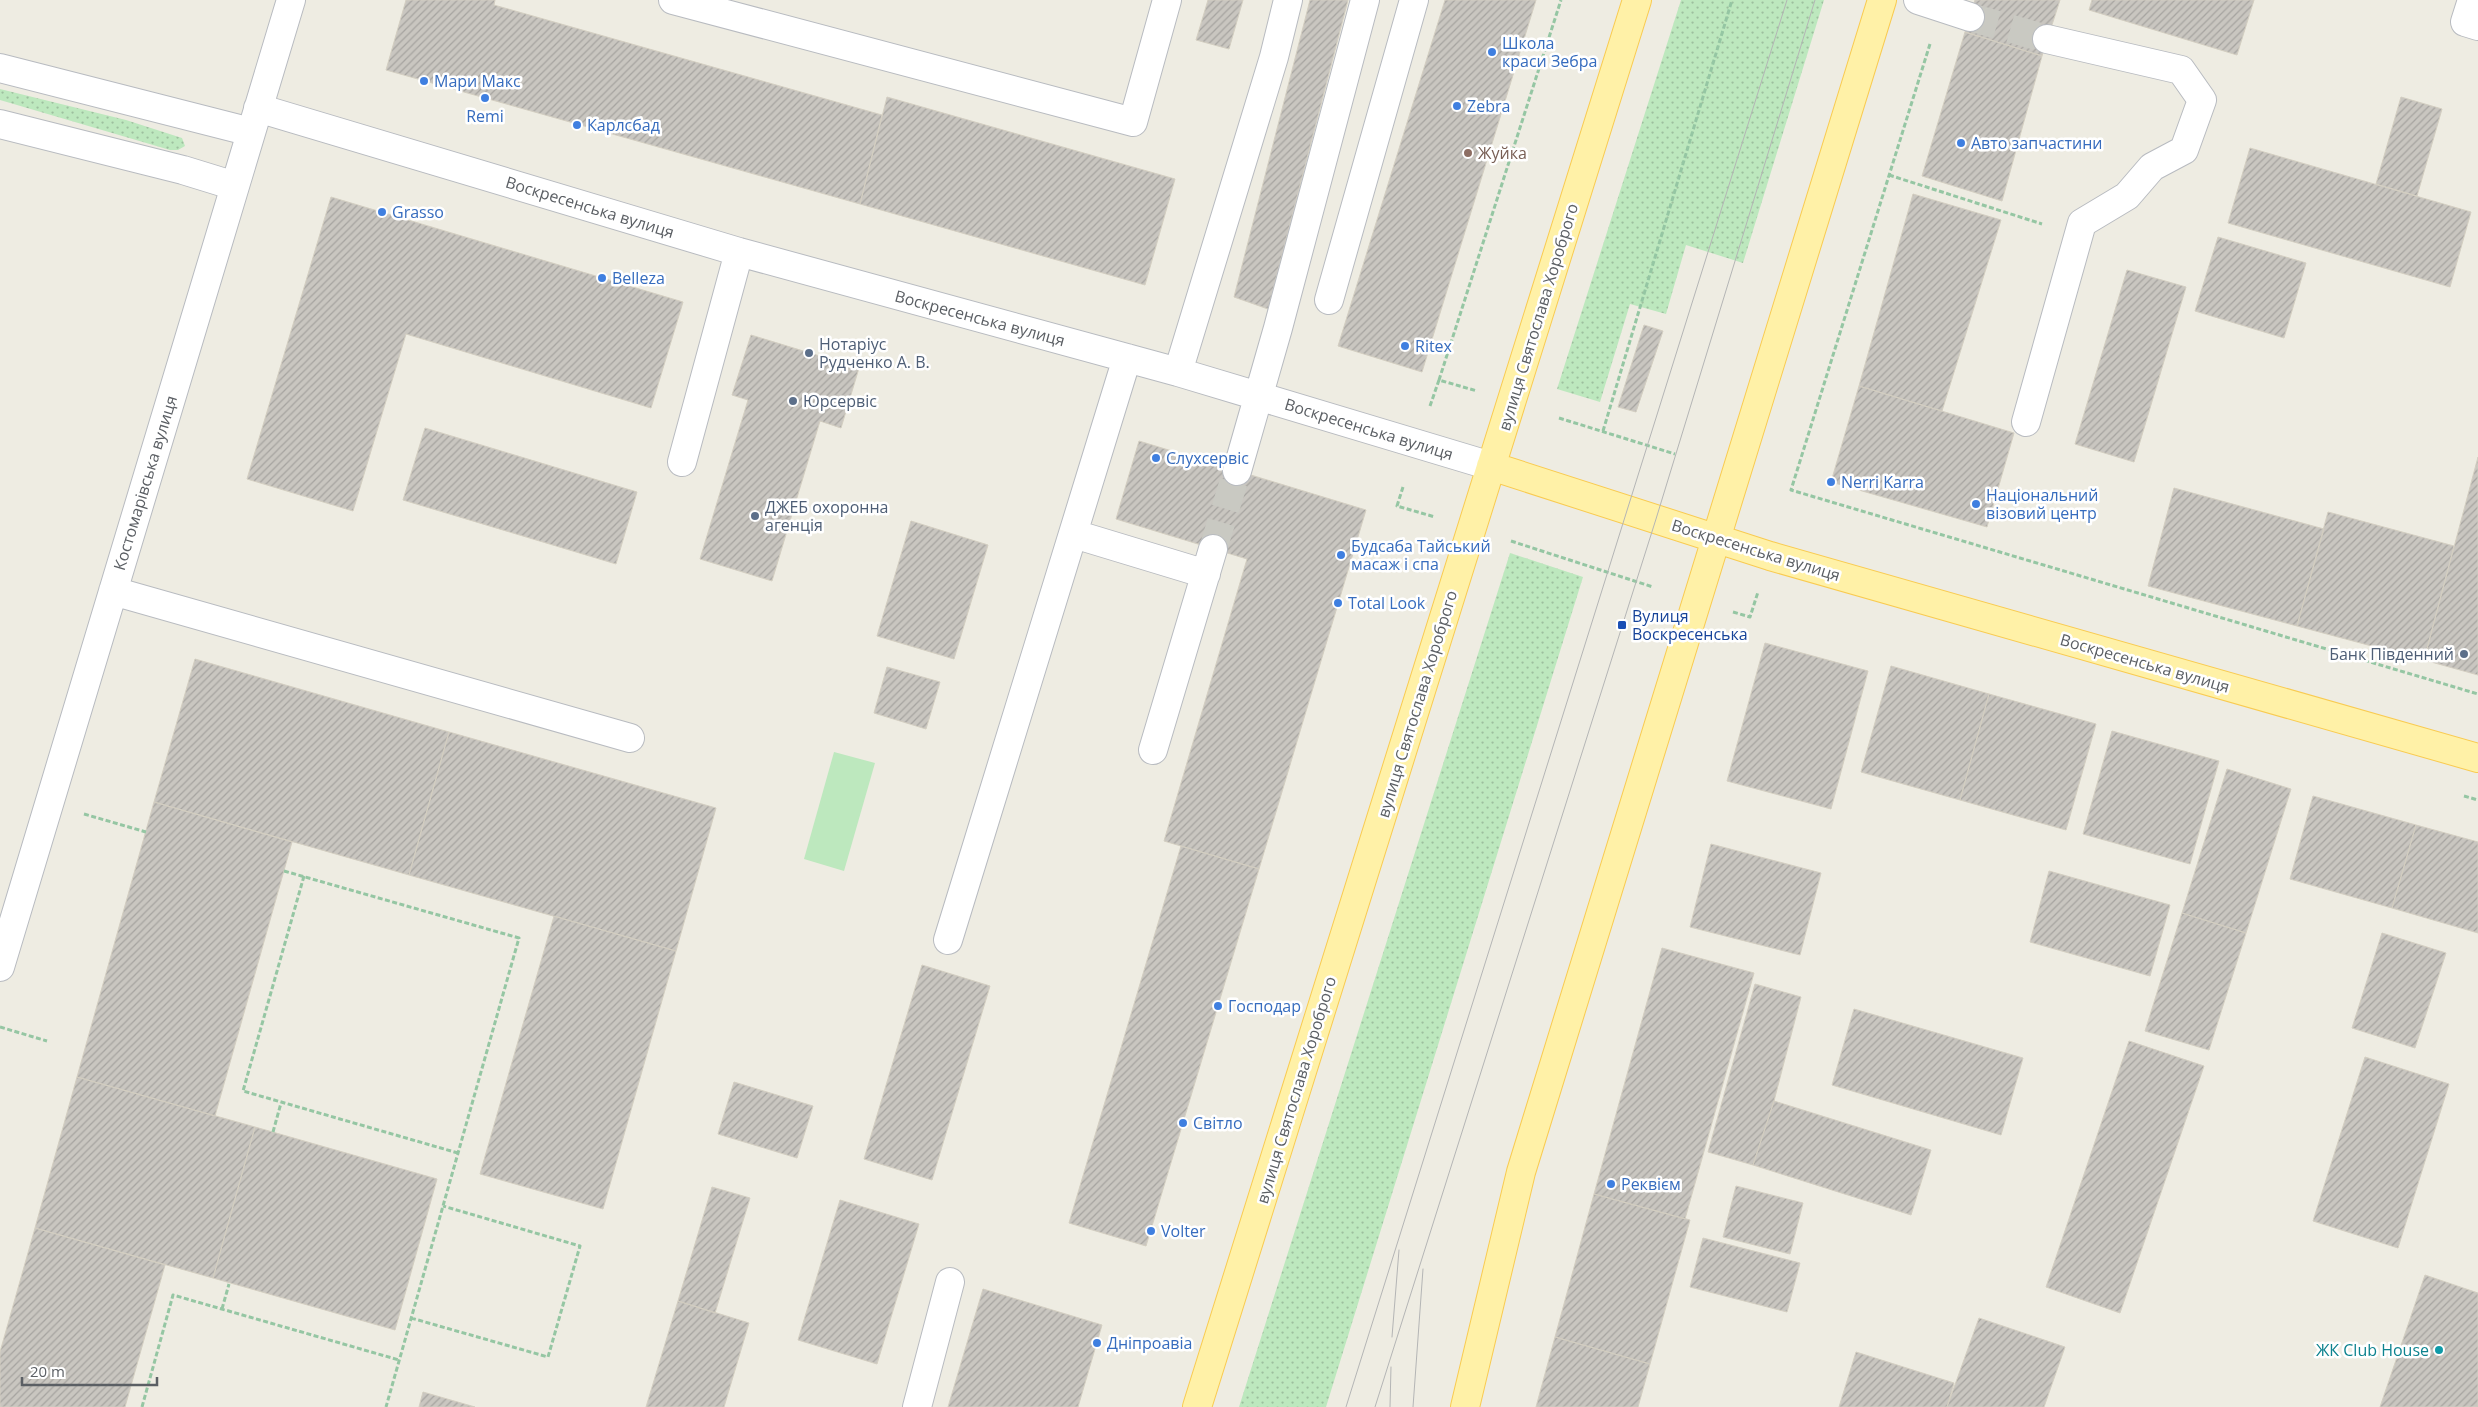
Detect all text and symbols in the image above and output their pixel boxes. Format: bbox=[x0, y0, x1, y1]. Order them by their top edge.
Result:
place label: Школа краси Зебра bbox=[1502, 32, 1597, 72]
marker: Школа краси Зебра bbox=[1486, 46, 1498, 58]
place label: Мари Макс bbox=[434, 70, 521, 92]
marker: Мари Макс bbox=[418, 75, 430, 87]
marker: Remi bbox=[479, 92, 491, 104]
place label: Zebra bbox=[1467, 95, 1510, 117]
marker: Zebra bbox=[1451, 100, 1463, 112]
place label: Remi bbox=[466, 105, 504, 127]
place label: Карлсбад bbox=[587, 114, 660, 136]
marker: Карлсбад bbox=[571, 119, 583, 131]
place label: Авто запчастини bbox=[1971, 132, 2102, 154]
marker: Авто запчастини bbox=[1955, 137, 1967, 149]
place label: Жуйка bbox=[1478, 142, 1527, 164]
marker: Жуйка bbox=[1462, 147, 1474, 159]
street label: Воскресенська вулиця bbox=[503, 171, 677, 243]
place label: Grasso bbox=[392, 201, 444, 223]
street label: вулиця Святослава Хороброго bbox=[1493, 201, 1583, 433]
marker: Grasso bbox=[376, 206, 388, 218]
place label: Belleza bbox=[612, 267, 665, 289]
marker: Belleza bbox=[596, 272, 608, 284]
street label: Воскресенська вулиця bbox=[893, 285, 1067, 351]
place label: Нотаріус Рудченко А. В. bbox=[819, 333, 930, 373]
place label: Ritex bbox=[1415, 335, 1453, 357]
marker: Ritex bbox=[1399, 340, 1411, 352]
marker: Нотаріус Рудченко А. В. bbox=[803, 347, 815, 359]
place label: Юрсервіс bbox=[803, 390, 877, 412]
street label: Костомарівська вулиця bbox=[108, 393, 182, 573]
street label: Воскресенська вулиця bbox=[1282, 393, 1456, 465]
marker: Юрсервіс bbox=[787, 395, 799, 407]
place label: Слухсервіс bbox=[1166, 447, 1249, 469]
marker: Слухсервіс bbox=[1150, 452, 1162, 464]
place label: Nerri Karra bbox=[1841, 471, 1924, 493]
marker: Nerri Karra bbox=[1825, 476, 1837, 488]
place label: Національний візовий центр bbox=[1986, 484, 2098, 524]
place label: ДЖЕБ охоронна агенція bbox=[765, 496, 888, 536]
marker: Національний візовий центр bbox=[1970, 498, 1982, 510]
marker: ДЖЕБ охоронна агенція bbox=[749, 510, 761, 522]
street label: Воскресенська вулиця bbox=[1669, 514, 1843, 586]
place label: Будсаба Тайський масаж і спа bbox=[1351, 535, 1491, 575]
marker: Будсаба Тайський масаж і спа bbox=[1335, 549, 1347, 561]
street label: вулиця Святослава Хороброго bbox=[1372, 588, 1462, 820]
place label: Total Look bbox=[1348, 592, 1426, 614]
marker: Total Look bbox=[1332, 597, 1344, 609]
place label: Вулиця Воскресенська bbox=[1632, 605, 1748, 645]
marker: Вулиця Воскресенська bbox=[1616, 619, 1628, 631]
street label: Воскресенська вулиця bbox=[2058, 628, 2232, 698]
place label: Банк Південний bbox=[2329, 643, 2454, 665]
marker: Банк Південний bbox=[2458, 648, 2470, 660]
street label: вулиця Святослава Хороброго bbox=[1251, 974, 1341, 1206]
place label: Господар bbox=[1228, 995, 1301, 1017]
marker: Господар bbox=[1212, 1000, 1224, 1012]
place label: Світло bbox=[1193, 1112, 1243, 1134]
marker: Світло bbox=[1177, 1117, 1189, 1129]
place label: Реквієм bbox=[1621, 1173, 1681, 1195]
marker: Реквієм bbox=[1605, 1178, 1617, 1190]
place label: Volter bbox=[1161, 1220, 1206, 1242]
marker: Volter bbox=[1145, 1225, 1157, 1237]
place label: Дніпроавіа bbox=[1107, 1332, 1192, 1354]
marker: Дніпроавіа bbox=[1091, 1337, 1103, 1349]
place label: ЖК Club House bbox=[2316, 1339, 2429, 1361]
marker: ЖК Club House bbox=[2433, 1344, 2445, 1356]
scale bar bbox=[22, 1354, 158, 1386]
text: 20 m bbox=[30, 1361, 65, 1381]

